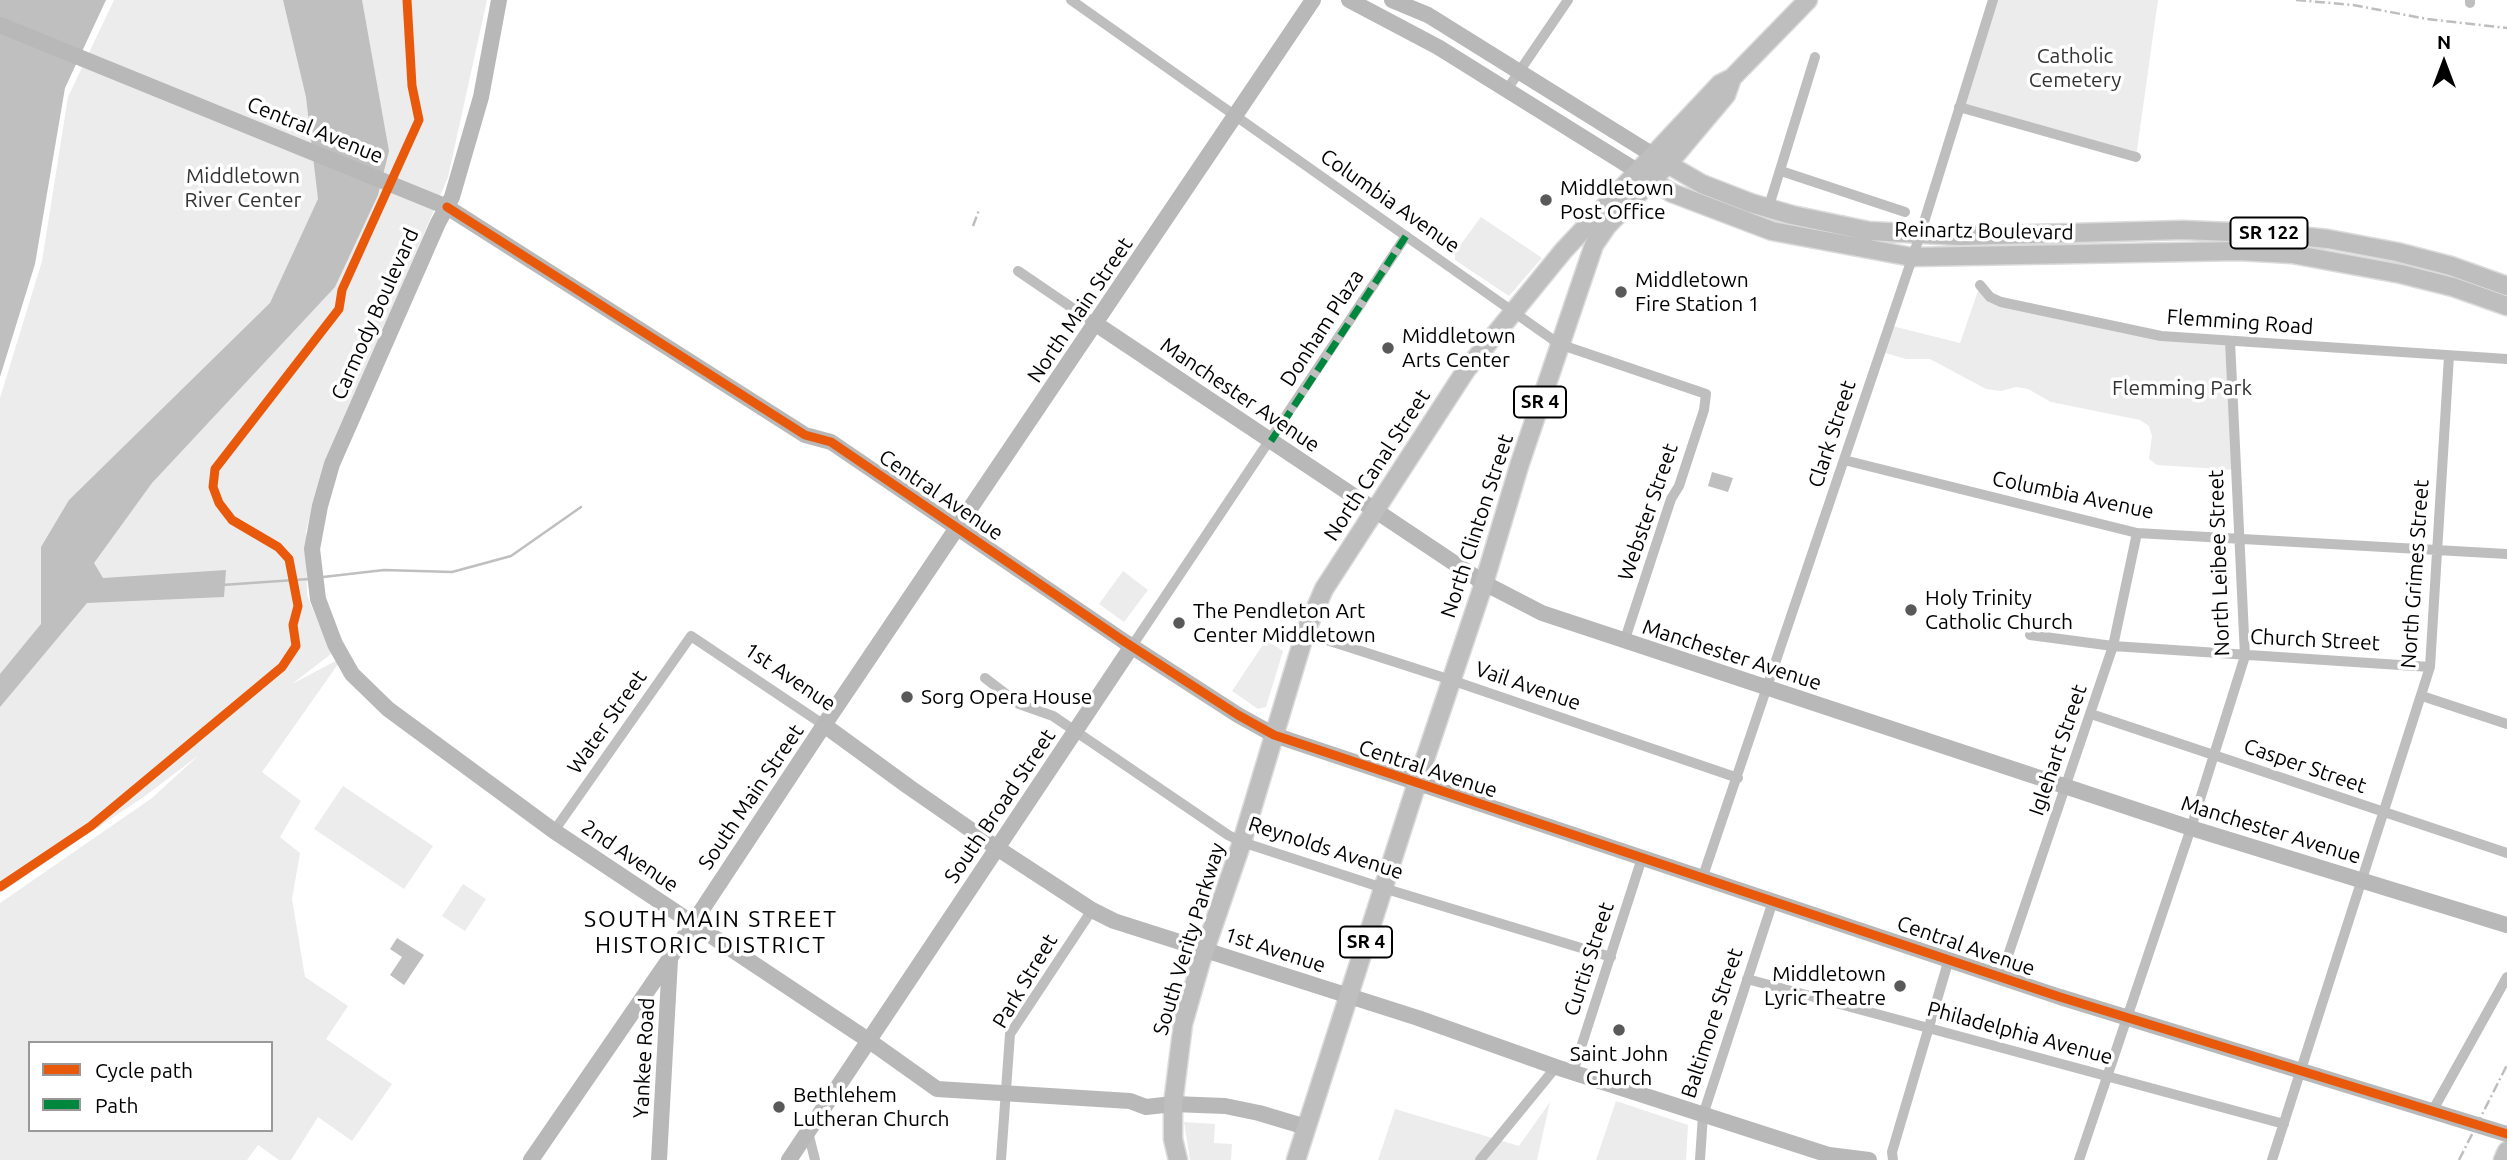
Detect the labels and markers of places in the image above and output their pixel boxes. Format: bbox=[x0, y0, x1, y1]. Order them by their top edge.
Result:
place label: Middletown Post Office bbox=[1560, 175, 1674, 225]
marker: Middletown Post Office bbox=[1538, 192, 1554, 208]
place label: Middletown Fire Station 1 bbox=[1635, 267, 1760, 317]
marker: Middletown Fire Station 1 bbox=[1613, 284, 1629, 300]
place label: Middletown Arts Center bbox=[1402, 323, 1516, 373]
marker: Middletown Arts Center bbox=[1380, 340, 1396, 356]
place label: Holy Trinity Catholic Church bbox=[1925, 585, 2073, 635]
place label: The Pendleton Art Center Middletown bbox=[1193, 598, 1376, 648]
marker: Holy Trinity Catholic Church bbox=[1903, 602, 1919, 618]
marker: The Pendleton Art Center Middletown bbox=[1171, 615, 1187, 631]
place label: Sorg Opera House bbox=[921, 684, 1092, 710]
marker: Sorg Opera House bbox=[899, 689, 915, 705]
place label: Middletown Lyric Theatre bbox=[1764, 961, 1886, 1011]
marker: Middletown Lyric Theatre bbox=[1892, 978, 1908, 994]
marker: Saint John Church bbox=[1611, 1022, 1627, 1038]
place label: Saint John Church bbox=[1570, 1041, 1668, 1091]
place label: Bethlehem Lutheran Church bbox=[793, 1082, 950, 1132]
marker: Bethlehem Lutheran Church bbox=[771, 1099, 787, 1115]

